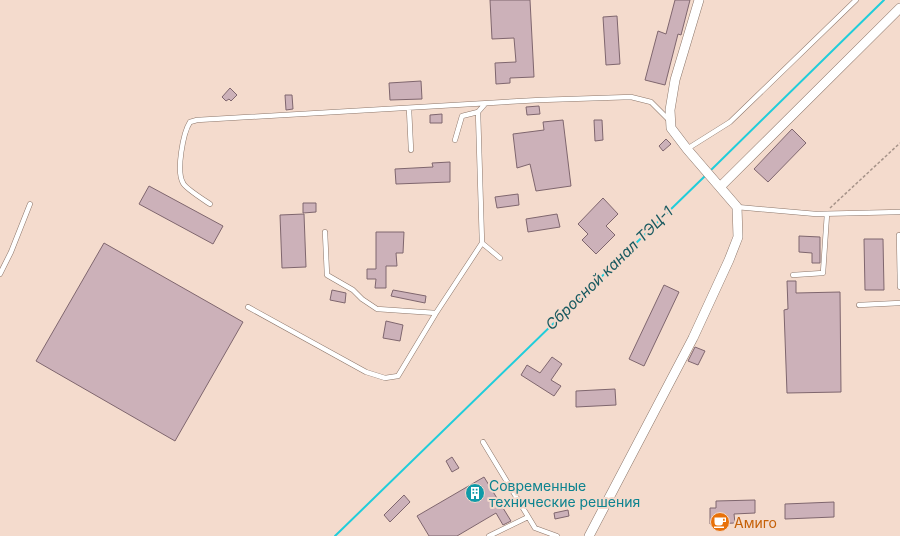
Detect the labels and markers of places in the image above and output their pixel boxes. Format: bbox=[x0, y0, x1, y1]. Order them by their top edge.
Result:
place label: Современные технические решения bbox=[489, 477, 640, 510]
building icon: Современные технические решения bbox=[464, 482, 486, 504]
cafe icon: Амиго bbox=[709, 511, 731, 533]
place label: Амиго bbox=[734, 514, 777, 531]

